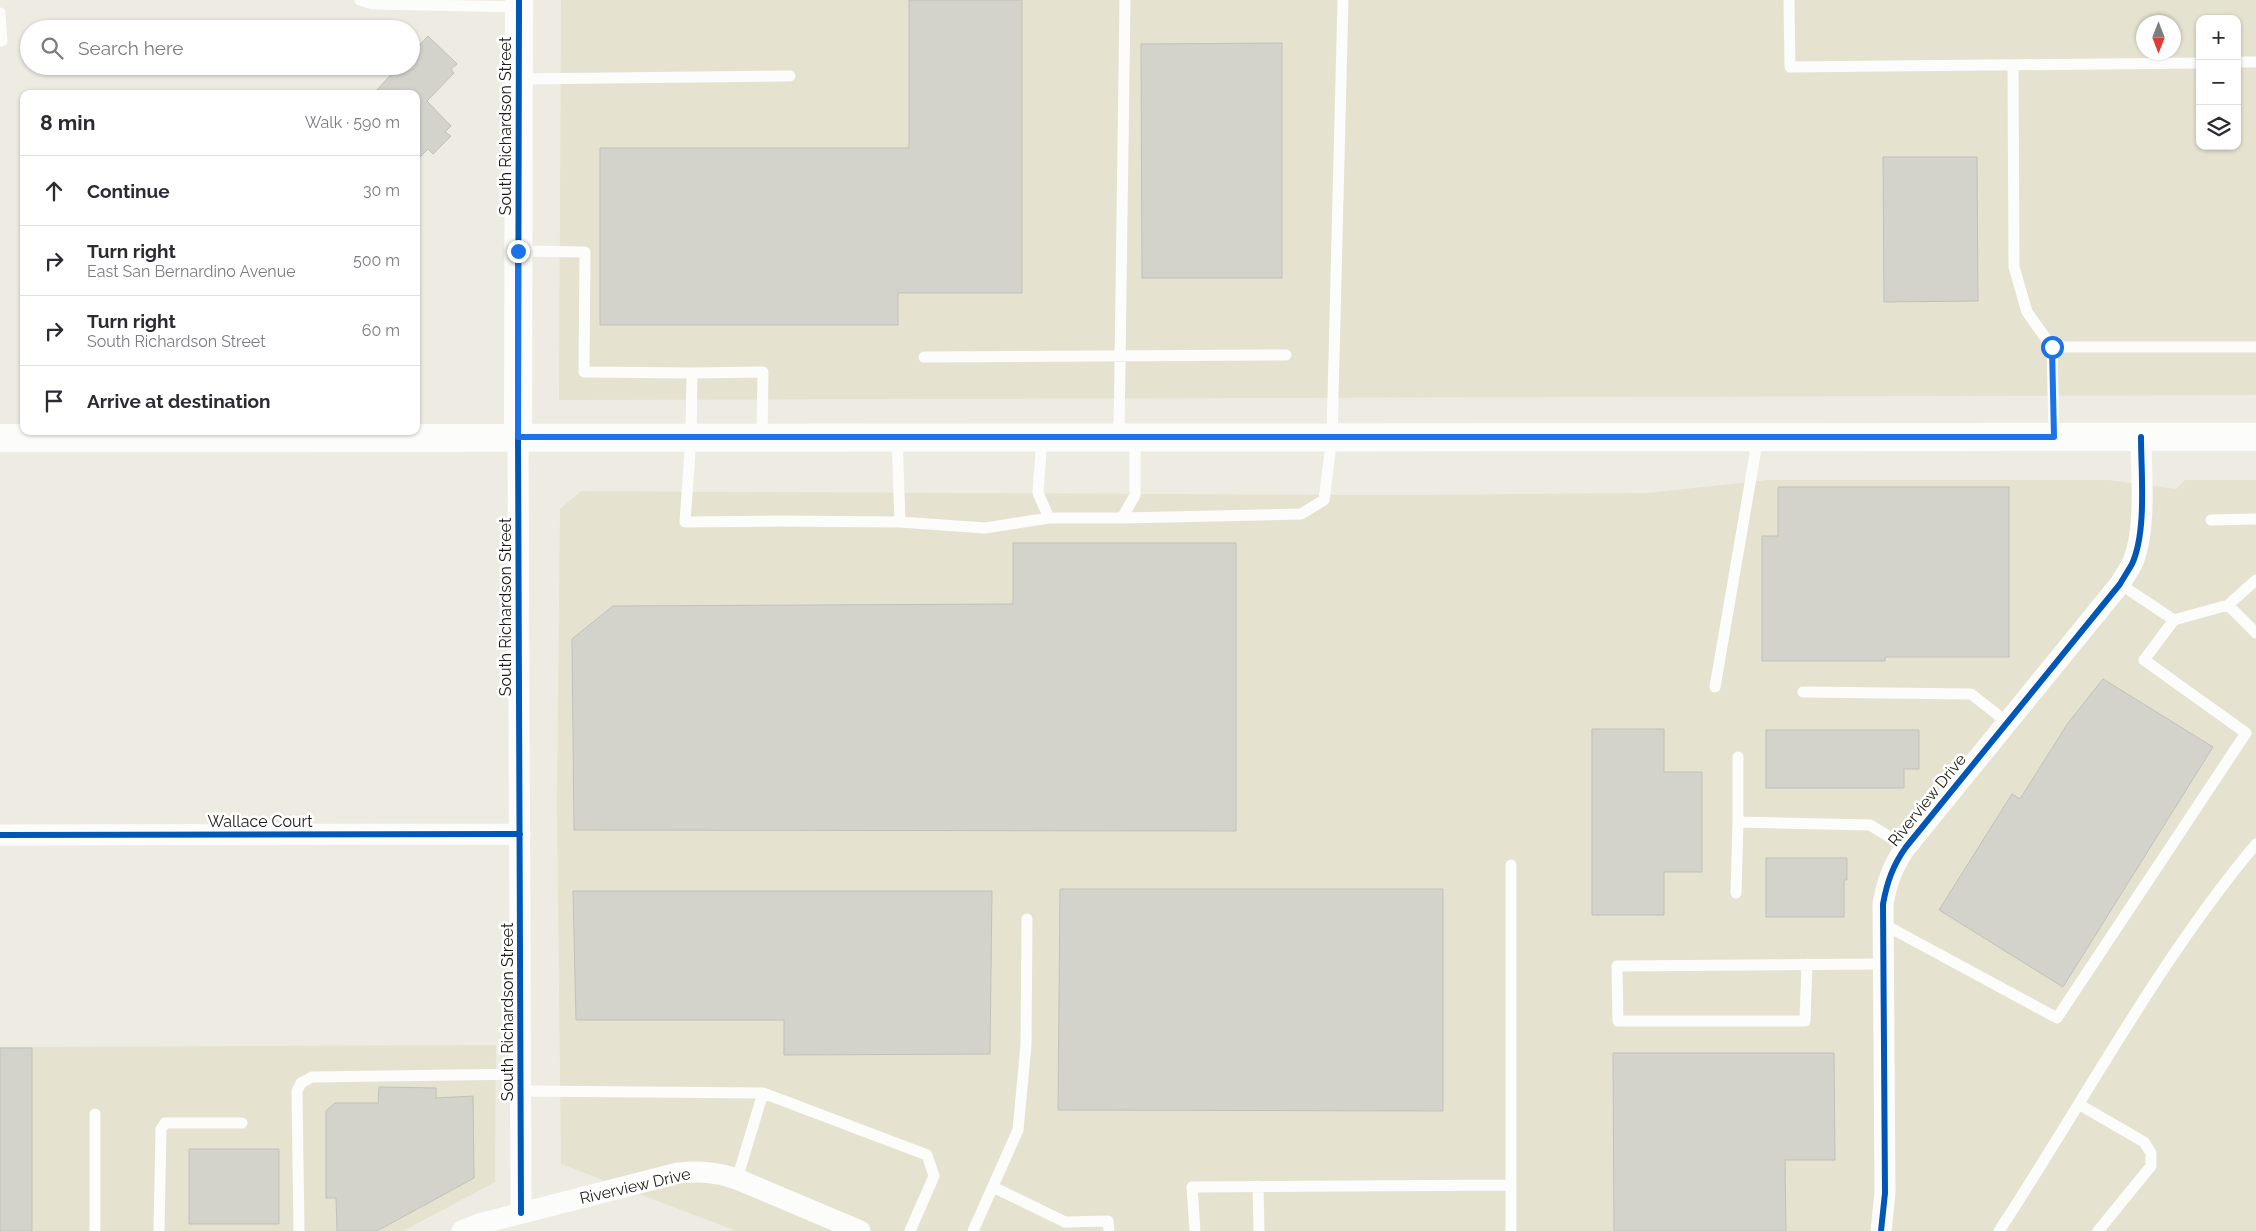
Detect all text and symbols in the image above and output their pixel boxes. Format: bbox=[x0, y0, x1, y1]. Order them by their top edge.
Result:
north arrow bbox=[2136, 15, 2181, 60]
map controls bbox=[2196, 15, 2241, 150]
button: + bbox=[2196, 15, 2241, 60]
search box bbox=[20, 20, 420, 75]
icon: search bbox=[38, 34, 66, 62]
street label: South Richardson Street bbox=[496, 36, 515, 215]
text: Search here bbox=[78, 37, 184, 59]
button: − bbox=[2196, 60, 2241, 105]
button: layers bbox=[2196, 105, 2241, 150]
text: 8 min bbox=[40, 110, 95, 135]
text: Walk · 590 m bbox=[305, 113, 400, 132]
icon: ahead bbox=[40, 177, 68, 205]
text: Continue bbox=[87, 180, 170, 202]
text: 30 m bbox=[363, 181, 400, 200]
text: Turn right bbox=[87, 240, 176, 262]
route end bbox=[507, 240, 530, 263]
icon: right bbox=[40, 247, 68, 275]
text: 500 m bbox=[353, 251, 400, 270]
text: East San Bernardino Avenue bbox=[87, 262, 296, 281]
text: Turn right bbox=[87, 310, 176, 332]
icon: right bbox=[40, 317, 68, 345]
text: 60 m bbox=[362, 321, 400, 340]
text: South Richardson Street bbox=[87, 332, 266, 351]
route start bbox=[2041, 336, 2064, 359]
icon: arrive bbox=[40, 387, 68, 415]
text: Arrive at destination bbox=[87, 390, 271, 412]
street label: South Richardson Street bbox=[496, 517, 515, 696]
street label: Riverview Drive bbox=[1884, 750, 1970, 850]
street label: Wallace Court bbox=[207, 812, 313, 831]
street label: South Richardson Street bbox=[498, 922, 517, 1101]
street label: Riverview Drive bbox=[578, 1164, 692, 1208]

